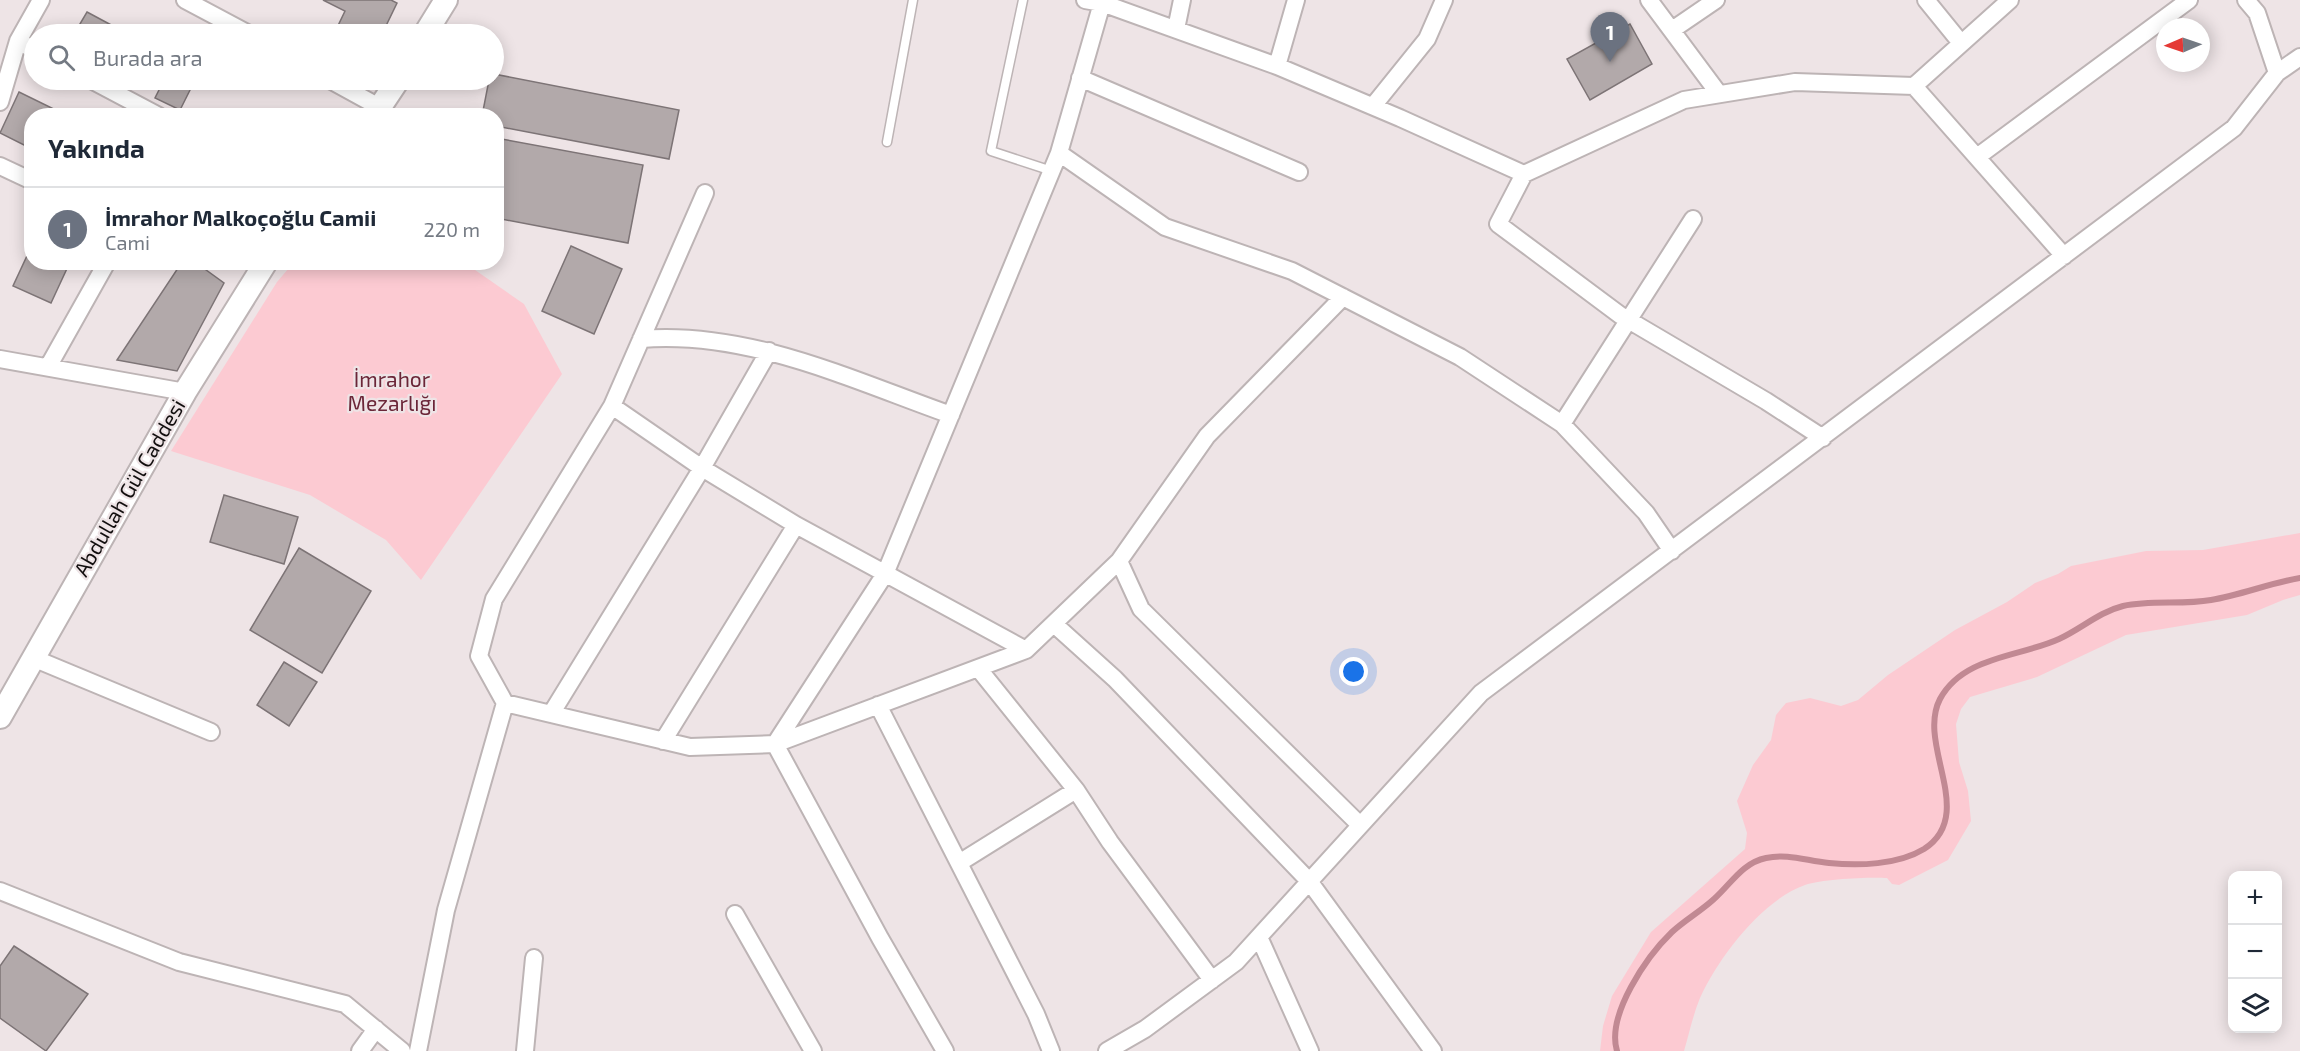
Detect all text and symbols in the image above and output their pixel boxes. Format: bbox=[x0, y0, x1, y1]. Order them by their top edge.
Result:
pin: 1 bbox=[1590, 13, 1630, 62]
north arrow bbox=[2156, 18, 2210, 72]
search box bbox=[24, 24, 504, 90]
icon: search bbox=[45, 41, 78, 74]
text: Burada ara bbox=[93, 44, 203, 70]
text: Yakında bbox=[48, 132, 145, 163]
text: İmrahor Malkoçoğlu Camii bbox=[105, 204, 376, 230]
text: 1 bbox=[63, 217, 72, 241]
text: 220 m bbox=[423, 217, 480, 241]
text: Cami bbox=[105, 230, 150, 254]
park label: İmrahor Mezarlığı bbox=[348, 366, 436, 415]
street label: Abdullah Gül Caddesi bbox=[68, 394, 190, 580]
your location bbox=[1339, 657, 1368, 686]
map controls bbox=[2228, 871, 2282, 1033]
button: + bbox=[2228, 871, 2282, 925]
button: − bbox=[2228, 925, 2282, 979]
button: layers bbox=[2228, 979, 2282, 1033]

